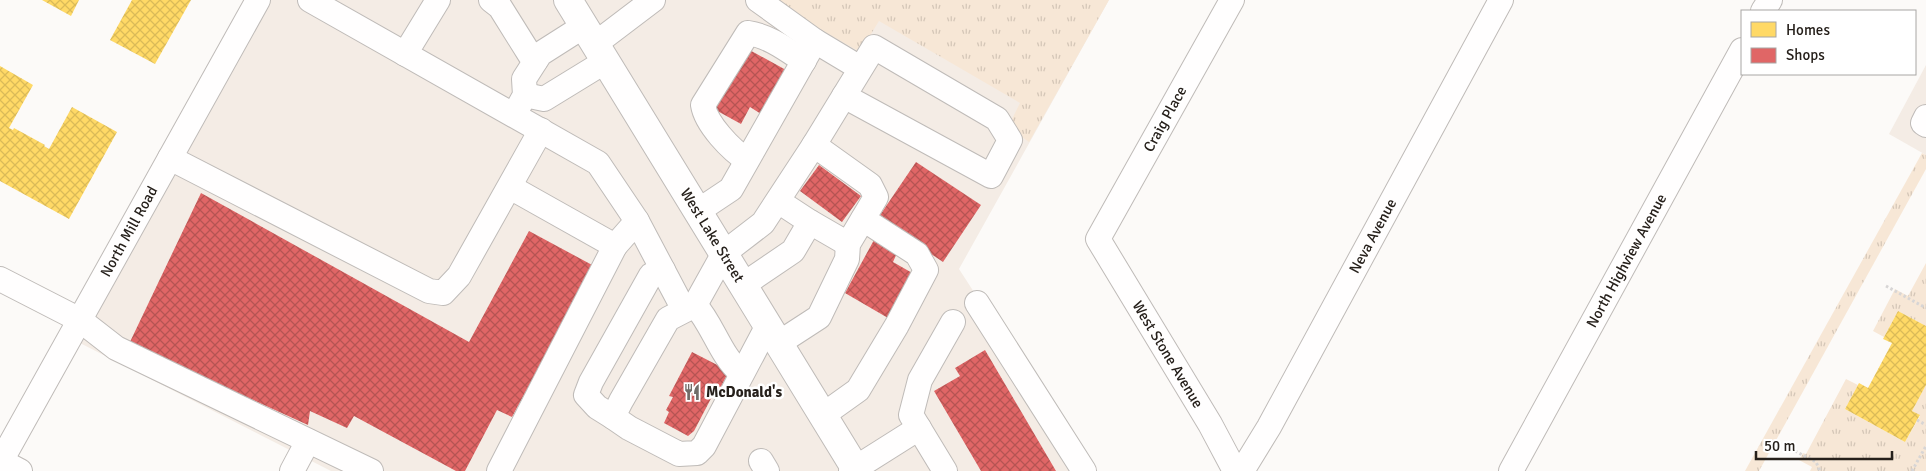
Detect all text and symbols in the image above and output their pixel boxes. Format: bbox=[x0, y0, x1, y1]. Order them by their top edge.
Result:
legend bbox=[1741, 10, 1916, 75]
text: Homes bbox=[1786, 21, 1830, 39]
text: Shops bbox=[1786, 46, 1825, 64]
street label: Craig Place bbox=[1140, 83, 1190, 155]
street label: North Mill Road bbox=[97, 183, 161, 280]
street label: West Lake Street bbox=[677, 185, 748, 286]
street label: North Highview Avenue bbox=[1583, 191, 1670, 331]
street label: Neva Avenue bbox=[1345, 196, 1400, 276]
street label: West Stone Avenue bbox=[1129, 298, 1207, 411]
restaurant icon: McDonald's bbox=[682, 382, 702, 402]
place label: McDonald's bbox=[706, 383, 783, 401]
scale bar bbox=[1756, 428, 1892, 460]
text: 50 m bbox=[1764, 437, 1795, 455]

